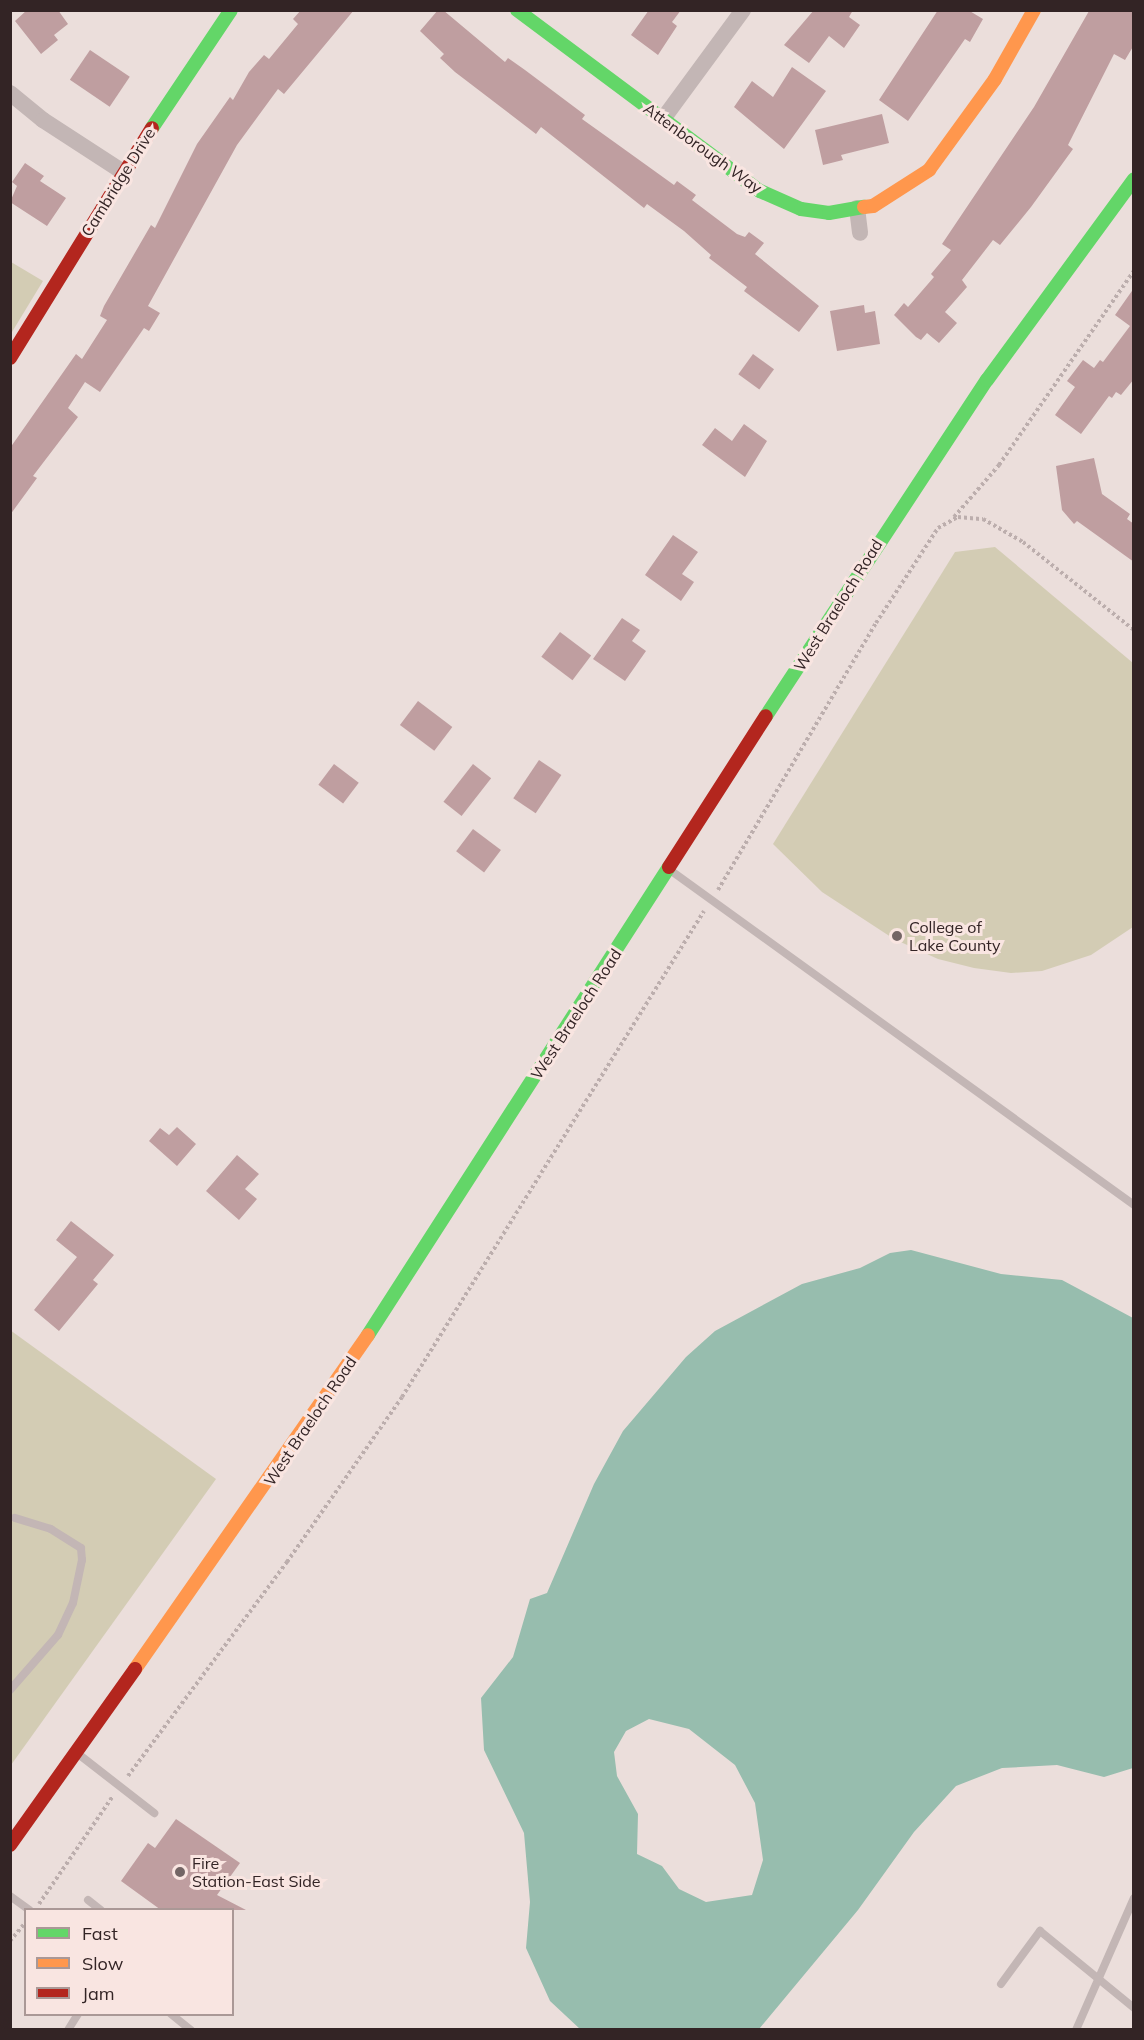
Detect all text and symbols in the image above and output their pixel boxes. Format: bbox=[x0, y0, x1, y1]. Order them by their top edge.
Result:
street label: Attenborough Way bbox=[640, 99, 766, 197]
street label: Cambridge Drive bbox=[77, 124, 159, 240]
street label: West Braeloch Road bbox=[790, 536, 886, 674]
place label: College of Lake County bbox=[909, 917, 1001, 955]
marker: College of Lake County bbox=[890, 929, 904, 943]
street label: West Braeloch Road bbox=[527, 945, 625, 1083]
street label: West Braeloch Road bbox=[260, 1353, 360, 1489]
place label: Fire Station-East Side bbox=[192, 1853, 321, 1891]
marker: Fire Station-East Side bbox=[173, 1865, 187, 1879]
legend bbox=[24, 1908, 234, 2016]
text: Fast bbox=[82, 1922, 118, 1945]
text: Slow bbox=[82, 1952, 123, 1975]
text: Jam bbox=[82, 1982, 115, 2005]

